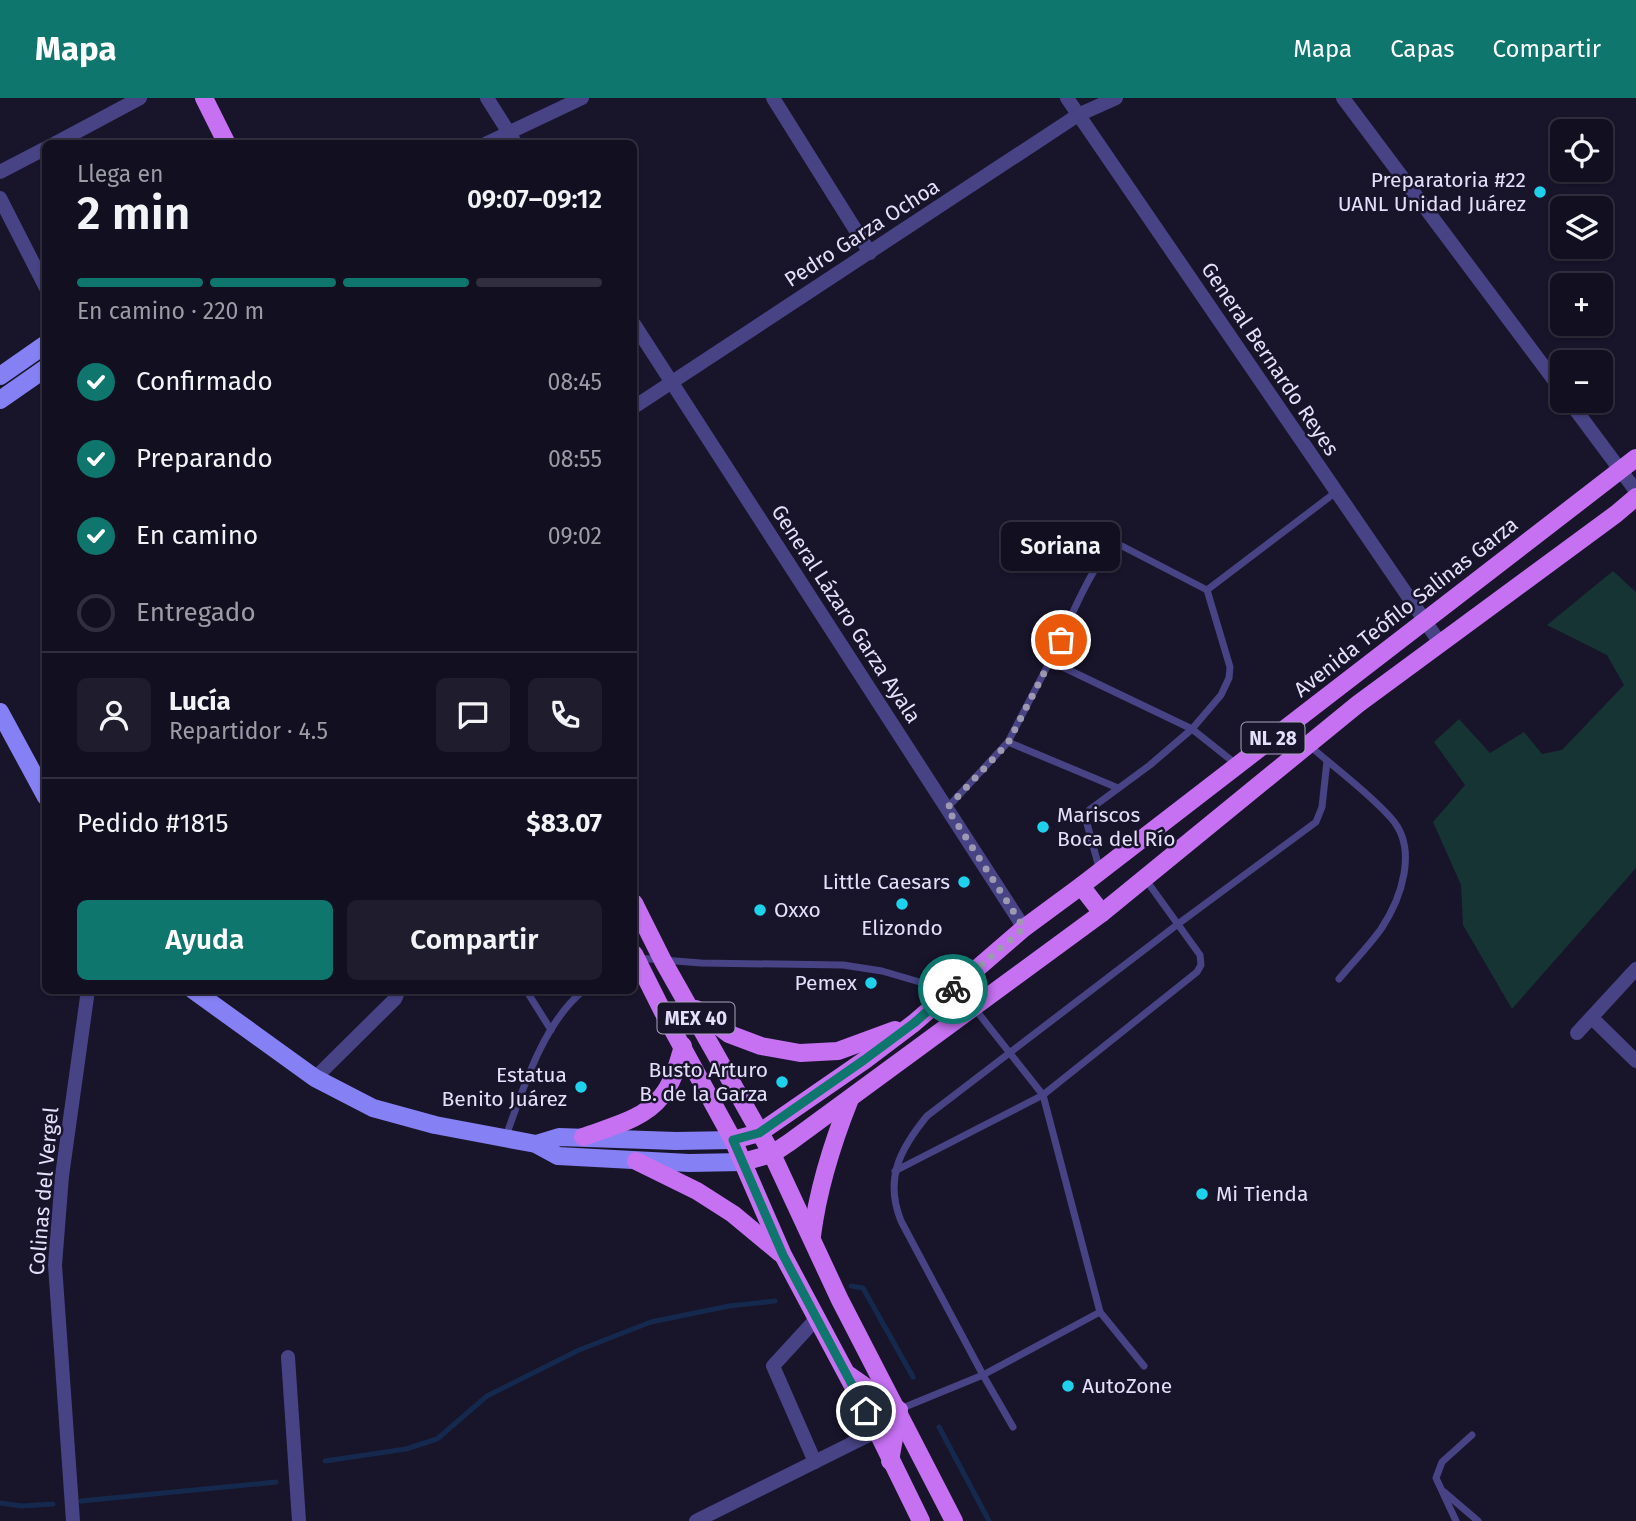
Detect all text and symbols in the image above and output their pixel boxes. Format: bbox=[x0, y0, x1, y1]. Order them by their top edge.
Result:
text: Mapa bbox=[35, 29, 116, 69]
text: Mapa bbox=[1293, 35, 1352, 63]
text: Capas bbox=[1390, 35, 1454, 63]
text: Compartir bbox=[1492, 35, 1601, 63]
map controls bbox=[1550, 119, 1613, 413]
button: locate bbox=[1550, 119, 1613, 182]
text: Llega en bbox=[77, 160, 163, 188]
place label: Preparatoria #22 UANL Unidad Juárez bbox=[1338, 167, 1526, 217]
street label: Pedro Garza Ochoa bbox=[780, 173, 944, 293]
text: 09:07–09:12 bbox=[467, 184, 602, 215]
marker: Preparatoria #22 UANL Unidad Juárez bbox=[1532, 184, 1548, 200]
text: 2 min bbox=[77, 186, 190, 241]
button: layers bbox=[1550, 196, 1613, 259]
street label: General Bernardo Reyes bbox=[1195, 257, 1345, 461]
button: + bbox=[1550, 273, 1613, 336]
text: En camino · 220 m bbox=[77, 297, 264, 325]
button: − bbox=[1550, 350, 1613, 413]
icon: check bbox=[77, 363, 115, 401]
text: Confirmado bbox=[136, 366, 273, 397]
text: 08:45 bbox=[548, 368, 602, 396]
icon: check bbox=[77, 440, 115, 478]
text: Preparando bbox=[136, 443, 273, 474]
text: 08:55 bbox=[548, 445, 602, 473]
street label: General Lázaro Garza Ayala bbox=[766, 500, 926, 728]
street label: Avenida Teófilo Salinas Garza bbox=[1289, 511, 1523, 703]
icon: check bbox=[77, 517, 115, 555]
text: En camino bbox=[136, 520, 258, 551]
callout: Soriana bbox=[1002, 521, 1120, 570]
text: 09:02 bbox=[548, 522, 602, 550]
text: Soriana bbox=[1020, 532, 1101, 560]
text: Entregado bbox=[136, 597, 256, 628]
pin bbox=[1031, 610, 1091, 670]
icon: bag bbox=[1042, 621, 1080, 659]
button: person bbox=[77, 678, 151, 752]
button: chat bbox=[436, 678, 510, 752]
button: phone bbox=[528, 678, 602, 752]
text: Lucía bbox=[169, 686, 231, 717]
text: Repartidor · 4.5 bbox=[169, 717, 328, 745]
road number: NL 28 bbox=[1242, 722, 1304, 754]
place label: Mariscos Boca del Río bbox=[1057, 802, 1175, 852]
text: Pedido #1815 bbox=[77, 808, 229, 839]
text: $83.07 bbox=[526, 808, 602, 839]
marker: Mariscos Boca del Río bbox=[1035, 819, 1051, 835]
place label: Little Caesars bbox=[823, 869, 950, 895]
marker: Little Caesars bbox=[956, 874, 972, 890]
marker: Elizondo bbox=[894, 896, 910, 912]
place label: Oxxo bbox=[774, 897, 821, 923]
button: Ayuda bbox=[77, 900, 333, 980]
button: Compartir bbox=[347, 900, 602, 980]
marker: Oxxo bbox=[752, 902, 768, 918]
place label: Elizondo bbox=[861, 915, 943, 941]
courier bbox=[918, 954, 988, 1024]
place label: Pemex bbox=[795, 970, 858, 996]
icon: bike bbox=[934, 970, 972, 1008]
marker: Pemex bbox=[863, 975, 879, 991]
road number: MEX 40 bbox=[658, 1002, 734, 1034]
place label: Busto Arturo B. de la Garza bbox=[639, 1057, 768, 1107]
place label: Estatua Benito Juárez bbox=[441, 1062, 567, 1112]
marker: Busto Arturo B. de la Garza bbox=[774, 1074, 790, 1090]
marker: Estatua Benito Juárez bbox=[573, 1079, 589, 1095]
street label: Colinas del Vergel bbox=[24, 1106, 64, 1276]
place label: Mi Tienda bbox=[1216, 1181, 1308, 1207]
marker: Mi Tienda bbox=[1194, 1186, 1210, 1202]
place label: AutoZone bbox=[1082, 1373, 1172, 1399]
marker: AutoZone bbox=[1060, 1378, 1076, 1394]
pin bbox=[836, 1381, 896, 1441]
icon: home bbox=[847, 1392, 885, 1430]

